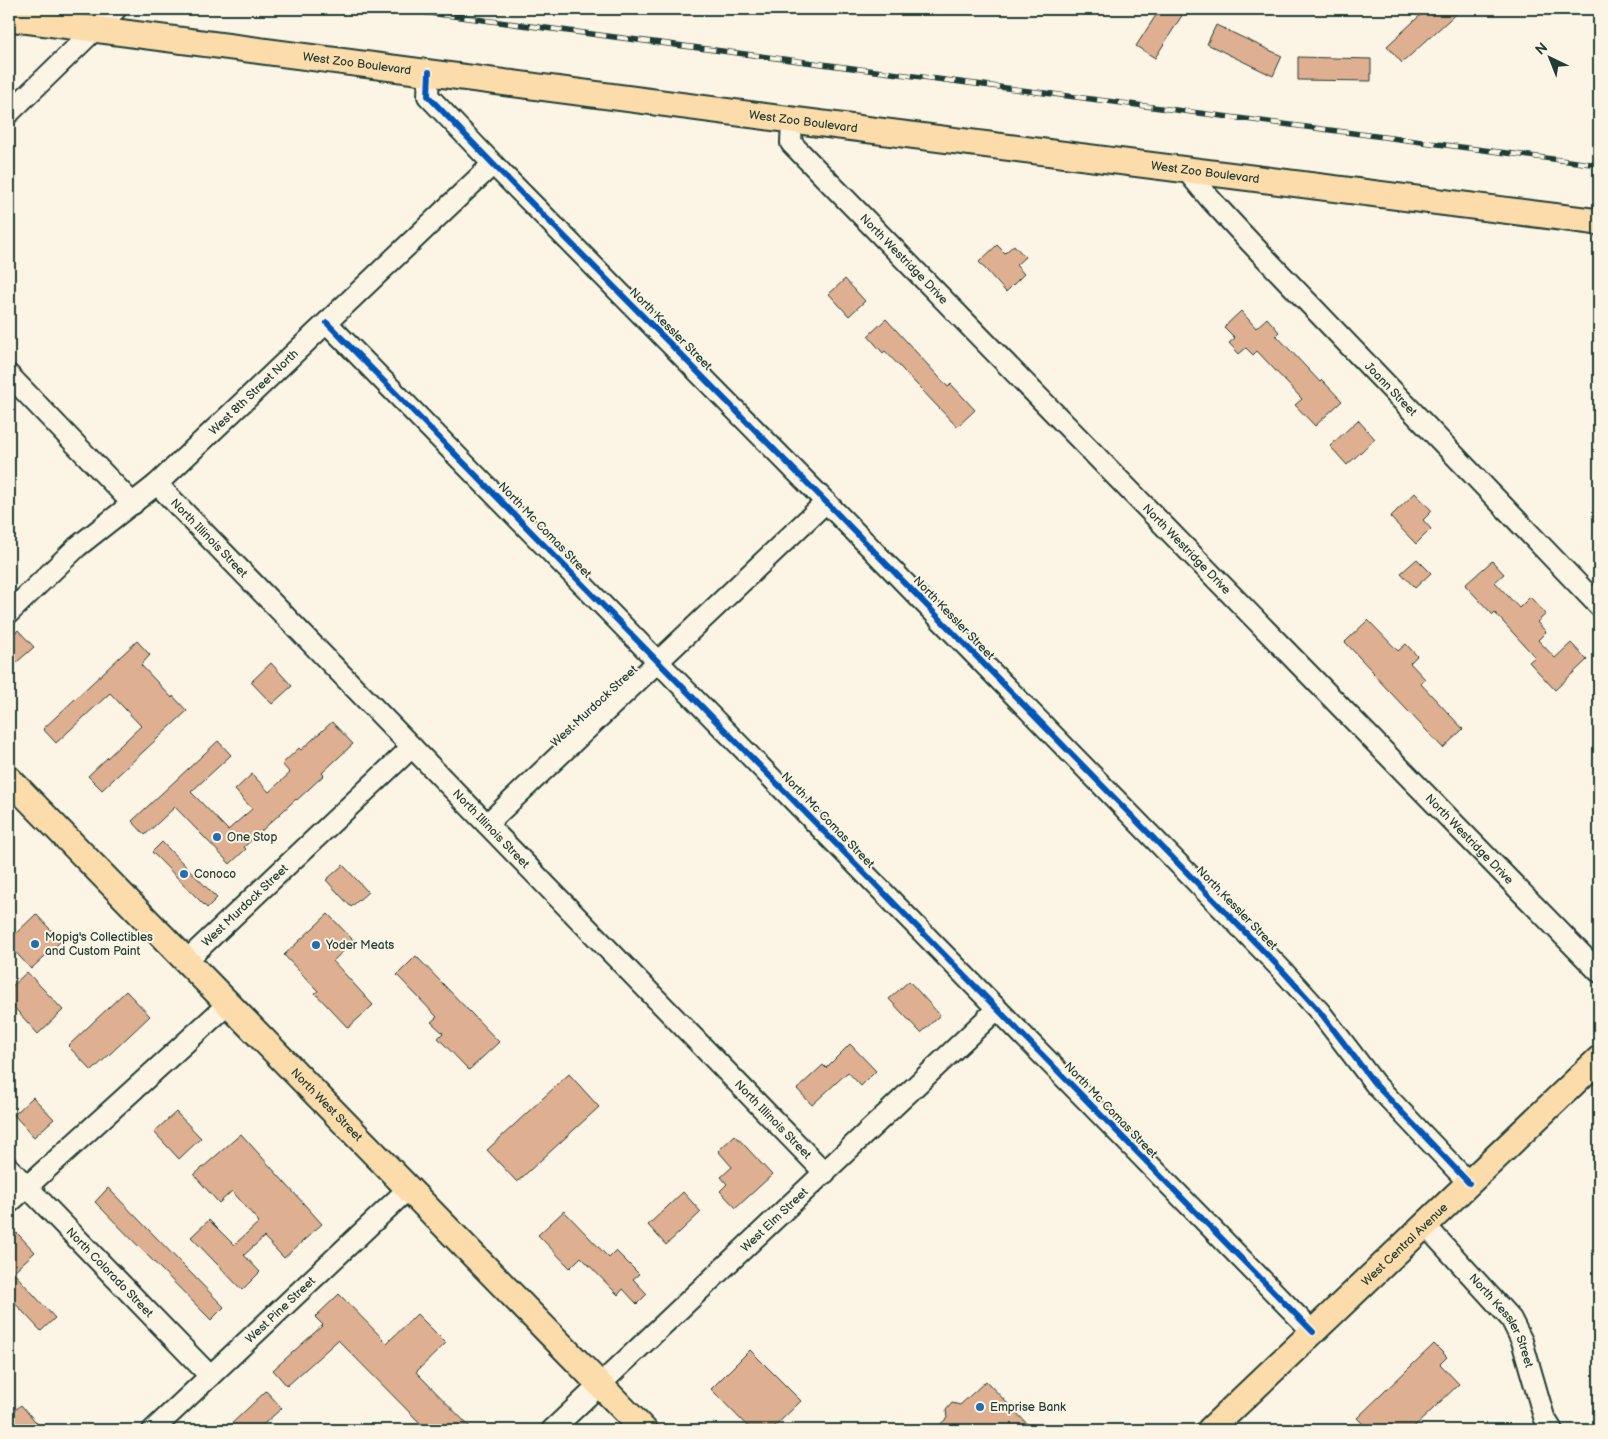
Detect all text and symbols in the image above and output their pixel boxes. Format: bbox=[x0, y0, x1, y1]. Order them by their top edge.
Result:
north arrow bbox=[1526, 32, 1576, 82]
text: N bbox=[1532, 39, 1551, 59]
street label: West Zoo Boulevard bbox=[302, 49, 412, 78]
street label: West Zoo Boulevard bbox=[748, 107, 858, 136]
street label: West Zoo Boulevard bbox=[1150, 158, 1260, 187]
street label: North Westridge Drive bbox=[856, 211, 951, 308]
street label: North Kessler Street bbox=[626, 285, 715, 374]
street label: West 8th Street North bbox=[206, 346, 302, 438]
street label: Joann Street bbox=[1361, 359, 1420, 420]
street label: North Mc Comas Street bbox=[495, 479, 595, 582]
street label: North Illinois Street bbox=[167, 496, 251, 581]
street label: North Westridge Drive bbox=[1139, 501, 1234, 598]
street label: North Kessler Street bbox=[910, 573, 998, 664]
street label: West Murdock Street bbox=[548, 662, 641, 750]
street label: North Mc Comas Street bbox=[778, 769, 878, 872]
street label: North Illinois Street bbox=[449, 786, 533, 872]
street label: North Westridge Drive bbox=[1422, 791, 1516, 888]
place label: One Stop bbox=[227, 830, 277, 845]
marker: One Stop bbox=[211, 831, 223, 843]
street label: West Murdock Street bbox=[199, 861, 292, 950]
street label: North Kessler Street bbox=[1193, 863, 1281, 954]
place label: Conoco bbox=[194, 867, 236, 882]
marker: Conoco bbox=[178, 868, 190, 880]
place label: Mopig's Collectibles and Custom Paint bbox=[45, 930, 153, 959]
marker: Mopig's Collectibles and Custom Paint bbox=[29, 938, 41, 950]
place label: Yoder Meats bbox=[325, 938, 394, 953]
marker: Yoder Meats bbox=[310, 939, 322, 951]
street label: North Mc Comas Street bbox=[1061, 1059, 1161, 1162]
street label: North West Street bbox=[287, 1065, 366, 1145]
street label: North Illinois Street bbox=[731, 1077, 815, 1163]
street label: West Elm Street bbox=[738, 1185, 812, 1255]
street label: West Central Avenue bbox=[1359, 1200, 1451, 1289]
street label: North Colorado Street bbox=[63, 1225, 156, 1321]
street label: North Kessler Street bbox=[1465, 1271, 1536, 1370]
street label: West Pine Street bbox=[242, 1273, 319, 1347]
place label: Emprise Bank bbox=[990, 1400, 1066, 1415]
marker: Emprise Bank bbox=[974, 1401, 986, 1413]

